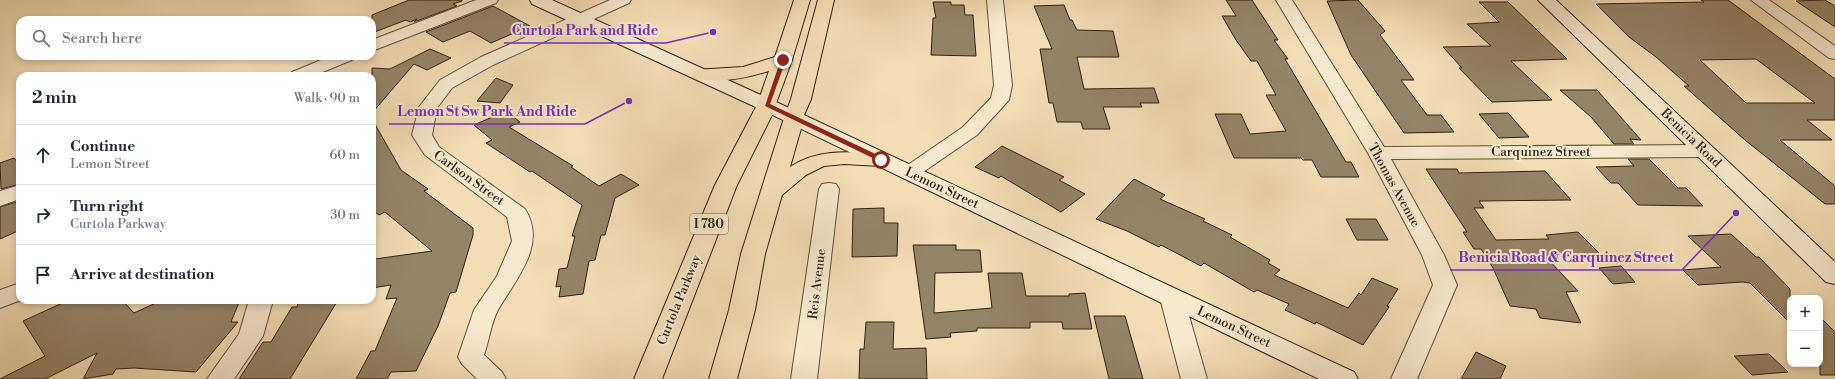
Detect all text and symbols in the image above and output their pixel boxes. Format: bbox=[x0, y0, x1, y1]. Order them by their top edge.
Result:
search box bbox=[16, 16, 376, 60]
callout: Curtola Park and Ride bbox=[504, 17, 666, 43]
text: Curtola Park and Ride bbox=[512, 22, 659, 40]
icon: search bbox=[30, 27, 52, 49]
text: Search here bbox=[62, 29, 142, 48]
route end bbox=[774, 51, 792, 69]
text: 2 min bbox=[32, 87, 77, 109]
text: Walk · 90 m bbox=[294, 90, 360, 106]
callout: Lemon St Sw Park And Ride bbox=[389, 98, 585, 124]
text: Lemon St Sw Park And Ride bbox=[397, 103, 577, 121]
street label: Benicia Road bbox=[1657, 104, 1725, 171]
text: Continue bbox=[70, 137, 135, 156]
street label: Thomas Avenue bbox=[1364, 140, 1424, 230]
icon: ahead bbox=[32, 144, 54, 166]
street label: Carquinez Street bbox=[1491, 144, 1591, 160]
text: 60 m bbox=[329, 147, 360, 163]
street label: Carlson Street bbox=[431, 147, 508, 209]
route start bbox=[872, 151, 890, 169]
text: Lemon Street bbox=[70, 156, 150, 172]
street label: Lemon Street bbox=[903, 164, 982, 212]
text: Turn right bbox=[70, 197, 144, 216]
icon: right bbox=[32, 204, 54, 226]
text: 30 m bbox=[330, 207, 360, 223]
road number: I 780 bbox=[690, 214, 728, 234]
text: Curtola Parkway bbox=[70, 216, 166, 232]
callout: Benicia Road & Carquinez Street bbox=[1450, 244, 1682, 270]
street label: Reis Avenue bbox=[805, 247, 829, 320]
text: Benicia Road & Carquinez Street bbox=[1458, 249, 1675, 267]
street label: Curtola Parkway bbox=[654, 252, 705, 348]
icon: arrive bbox=[32, 264, 54, 286]
text: Arrive at destination bbox=[70, 265, 214, 284]
map controls bbox=[1787, 295, 1823, 367]
button: + bbox=[1787, 295, 1823, 331]
street label: Lemon Street bbox=[1195, 303, 1274, 351]
button: − bbox=[1787, 331, 1823, 367]

